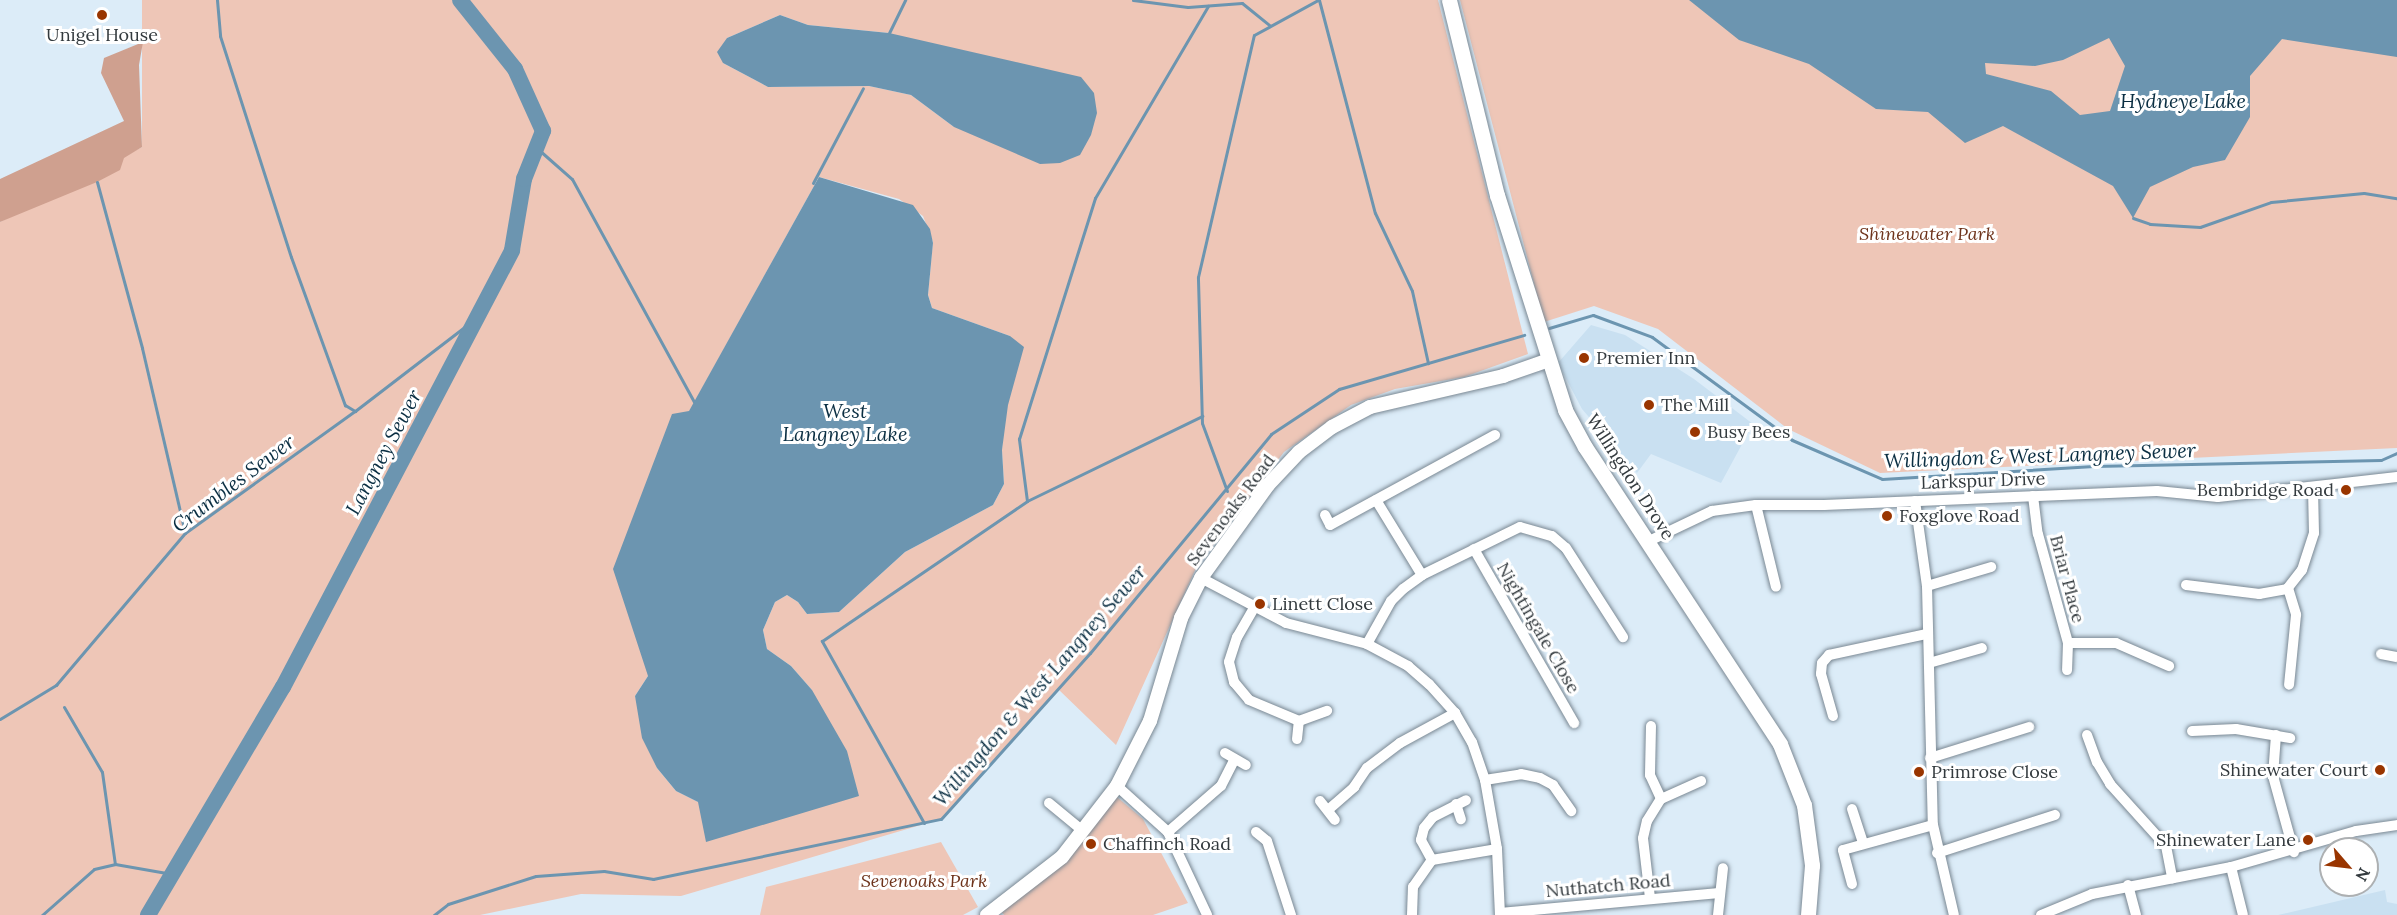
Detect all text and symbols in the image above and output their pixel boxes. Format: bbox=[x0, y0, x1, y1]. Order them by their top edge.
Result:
marker: Unigel House bbox=[95, 8, 109, 22]
place label: Unigel House bbox=[46, 24, 158, 46]
water label: Hydneye Lake bbox=[2120, 88, 2246, 112]
park label: Shinewater Park bbox=[1859, 223, 1995, 245]
place label: Premier Inn bbox=[1596, 347, 1696, 369]
marker: Premier Inn bbox=[1577, 351, 1591, 365]
water label: Langney Sewer bbox=[340, 385, 426, 519]
place label: The Mill bbox=[1661, 394, 1729, 416]
water label: West Langney Lake bbox=[783, 398, 907, 445]
marker: The Mill bbox=[1642, 398, 1656, 412]
street label: Willingdon Drove bbox=[1581, 410, 1679, 544]
place label: Busy Bees bbox=[1707, 421, 1790, 443]
marker: Busy Bees bbox=[1688, 425, 1702, 439]
water label: Crumbles Sewer bbox=[167, 429, 299, 537]
water label: Willingdon & West Langney Sewer bbox=[1884, 438, 2196, 472]
street label: Sevenoaks Road bbox=[1182, 450, 1280, 570]
street label: Larkspur Drive bbox=[1920, 468, 2046, 494]
place label: Bembridge Road bbox=[2197, 479, 2334, 501]
marker: Bembridge Road bbox=[2339, 483, 2353, 497]
place label: Foxglove Road bbox=[1899, 505, 2020, 527]
marker: Foxglove Road bbox=[1880, 509, 1894, 523]
street label: Briar Place bbox=[2045, 533, 2089, 625]
water label: Willingdon & West Langney Sewer bbox=[928, 559, 1150, 811]
street label: Nightingale Close bbox=[1492, 559, 1584, 697]
place label: Linett Close bbox=[1272, 593, 1373, 615]
marker: Linett Close bbox=[1253, 597, 1267, 611]
place label: Shinewater Court bbox=[2220, 759, 2368, 781]
place label: Primrose Close bbox=[1931, 761, 2058, 783]
marker: Shinewater Court bbox=[2373, 763, 2387, 777]
marker: Primrose Close bbox=[1912, 765, 1926, 779]
place label: Shinewater Lane bbox=[2156, 829, 2296, 851]
place label: Chaffinch Road bbox=[1103, 833, 1231, 855]
marker: Shinewater Lane bbox=[2301, 833, 2315, 847]
marker: Chaffinch Road bbox=[1084, 837, 1098, 851]
north arrow bbox=[2319, 837, 2379, 897]
text: N bbox=[2351, 864, 2375, 885]
park label: Sevenoaks Park bbox=[861, 870, 987, 892]
street label: Nuthatch Road bbox=[1545, 870, 1671, 902]

